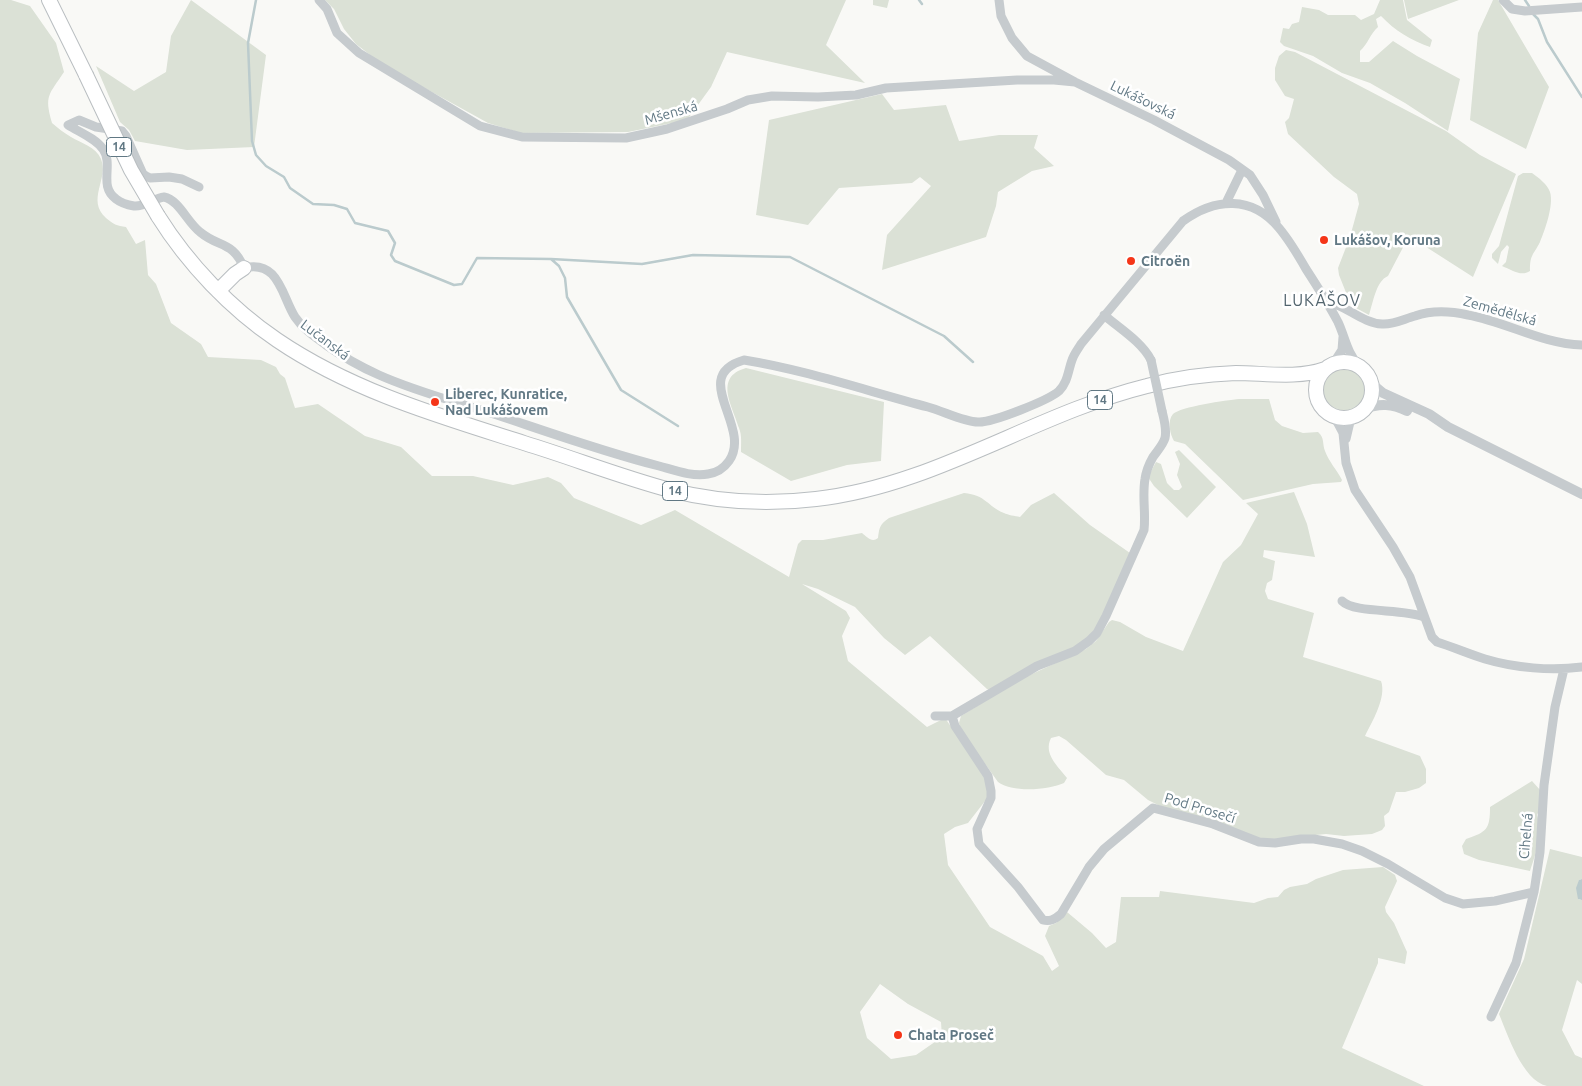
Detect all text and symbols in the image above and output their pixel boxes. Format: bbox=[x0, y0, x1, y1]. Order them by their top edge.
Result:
street label: Lukášovská bbox=[1108, 77, 1178, 123]
street label: Mšenská bbox=[643, 97, 699, 129]
road number: 14 bbox=[106, 138, 132, 156]
place label: Lukášov, Koruna bbox=[1334, 232, 1441, 248]
marker: Lukášov, Koruna bbox=[1318, 234, 1330, 246]
place label: Citroën bbox=[1141, 253, 1190, 269]
marker: Citroën bbox=[1125, 255, 1137, 267]
district label: LUKÁŠOV bbox=[1282, 291, 1362, 311]
street label: Zemědělská bbox=[1461, 293, 1539, 329]
street label: Lučanská bbox=[297, 316, 353, 364]
place label: Liberec, Kunratice, Nad Lukášovem bbox=[445, 386, 567, 418]
road number: 14 bbox=[1088, 390, 1112, 410]
marker: Liberec, Kunratice, Nad Lukášovem bbox=[429, 396, 441, 408]
road number: 14 bbox=[662, 482, 688, 501]
street label: Pod Prosečí bbox=[1162, 789, 1238, 827]
street label: Cihelná bbox=[1516, 812, 1536, 860]
place label: Chata Proseč bbox=[908, 1027, 994, 1043]
marker: Chata Proseč bbox=[892, 1029, 904, 1041]

